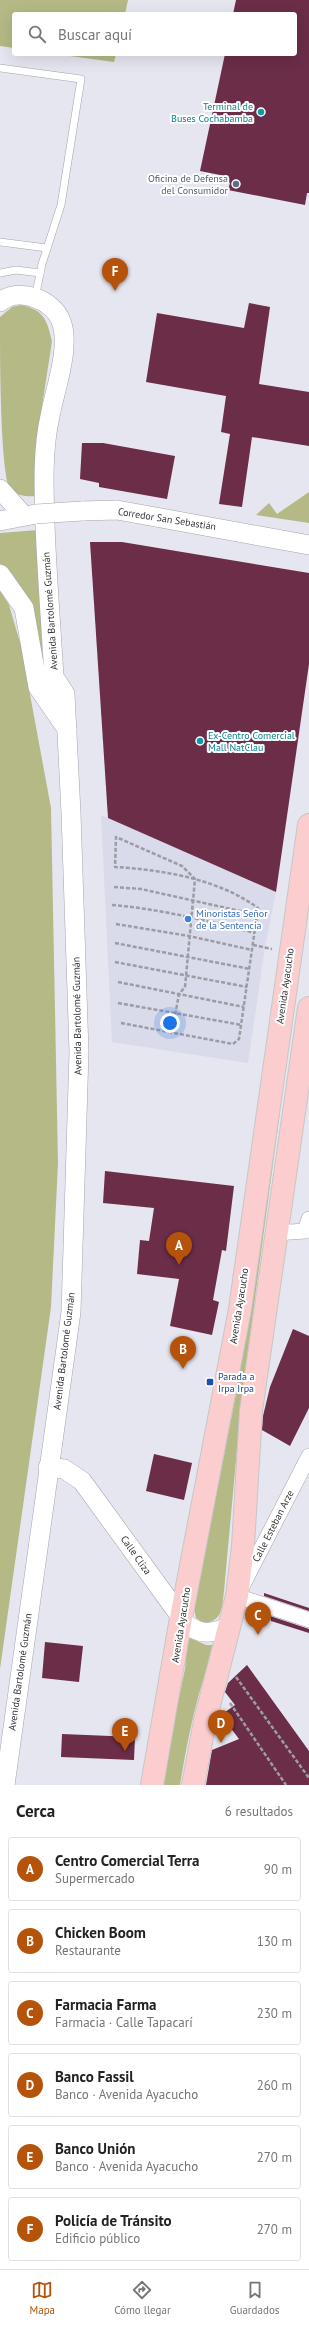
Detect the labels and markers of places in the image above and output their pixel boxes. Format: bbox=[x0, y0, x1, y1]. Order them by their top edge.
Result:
place label: Terminal de Buses Cochabamba bbox=[171, 100, 253, 125]
marker: Terminal de Buses Cochabamba bbox=[256, 107, 266, 117]
place label: Oficina de Defensa del Consumidor bbox=[148, 172, 229, 197]
marker: Oficina de Defensa del Consumidor bbox=[231, 179, 241, 189]
pin: F bbox=[102, 258, 128, 291]
place label: Ex-Centro Comercial Mall NatClau bbox=[208, 729, 295, 754]
marker: Ex-Centro Comercial Mall NatClau bbox=[195, 736, 205, 746]
place label: Minoristas Señor de la Sentencia bbox=[196, 907, 268, 932]
marker: Minoristas Señor de la Sentencia bbox=[183, 914, 193, 924]
pin: A bbox=[166, 1232, 192, 1265]
pin: B bbox=[170, 1336, 196, 1369]
place label: Parada a Irpa Irpa bbox=[218, 1370, 255, 1395]
marker: Parada a Irpa Irpa bbox=[205, 1377, 215, 1387]
pin: C bbox=[245, 1602, 271, 1635]
pin: D bbox=[208, 1710, 234, 1743]
pin: E bbox=[112, 1718, 138, 1751]

